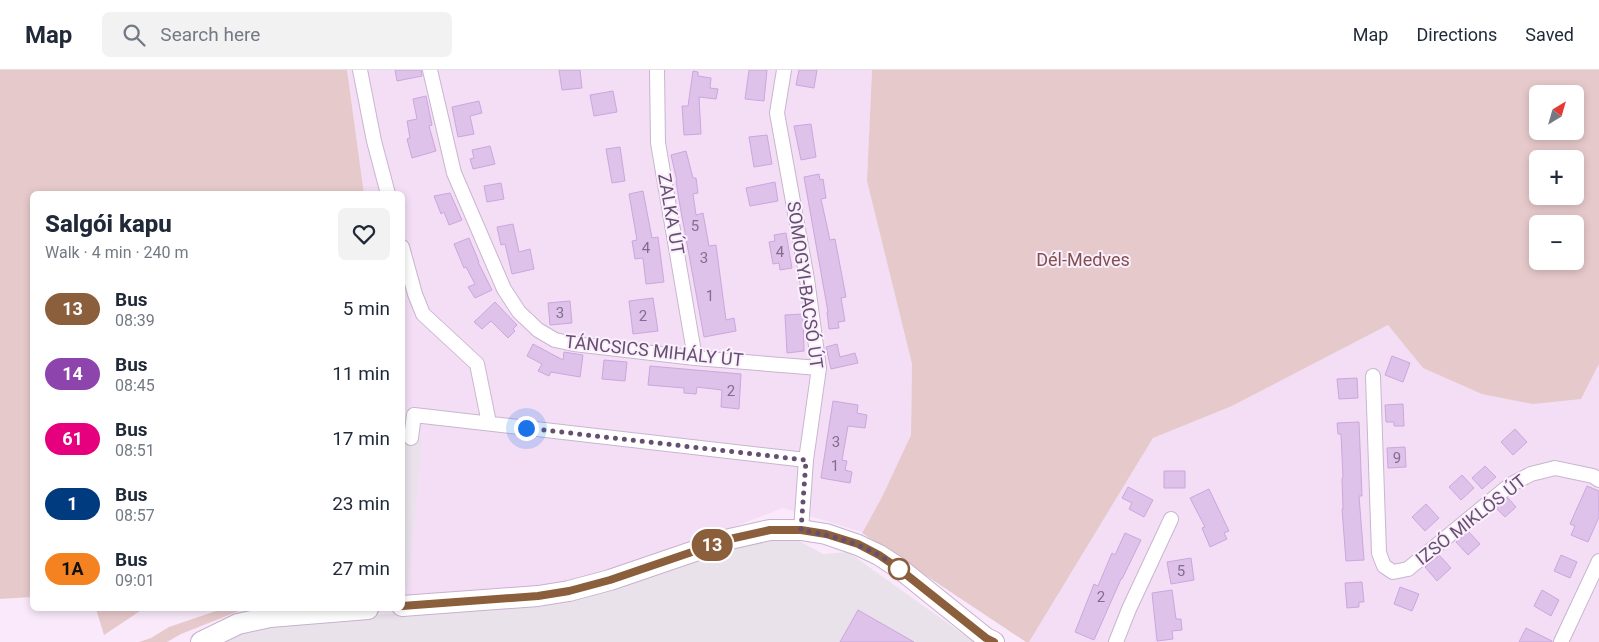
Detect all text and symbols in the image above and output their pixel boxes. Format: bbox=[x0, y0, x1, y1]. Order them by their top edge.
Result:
search box bbox=[102, 12, 452, 57]
text: Map bbox=[25, 21, 72, 49]
icon: search bbox=[120, 21, 148, 49]
text: Search here bbox=[160, 23, 260, 46]
text: Map bbox=[1353, 24, 1388, 45]
text: Directions bbox=[1416, 24, 1497, 45]
text: Saved bbox=[1525, 24, 1574, 45]
north arrow bbox=[1529, 85, 1584, 140]
map controls bbox=[1529, 85, 1584, 270]
button: + bbox=[1529, 150, 1584, 205]
street label: ZALKA ÚT bbox=[654, 172, 689, 256]
street label: SOMOGYI-BACSÓ ÚT bbox=[783, 200, 828, 370]
button: heart bbox=[338, 208, 390, 260]
text: Salgói kapu bbox=[45, 210, 172, 238]
button: − bbox=[1529, 215, 1584, 270]
house number: 5 bbox=[691, 217, 699, 235]
house number: 4 bbox=[642, 239, 651, 257]
text: Walk · 4 min · 240 m bbox=[45, 243, 189, 262]
house number: 4 bbox=[776, 243, 785, 261]
house number: 3 bbox=[700, 249, 708, 267]
park label: Dél-Medves bbox=[1036, 249, 1130, 270]
house number: 1 bbox=[706, 287, 714, 305]
text: Bus bbox=[115, 288, 148, 311]
text: 5 min bbox=[343, 297, 390, 320]
text: 13 bbox=[62, 298, 83, 319]
house number: 3 bbox=[556, 304, 564, 322]
house number: 2 bbox=[639, 307, 647, 325]
text: 08:39 bbox=[115, 311, 155, 330]
street label: TÁNCSICS MIHÁLY ÚT bbox=[564, 331, 745, 370]
text: Bus bbox=[115, 353, 148, 376]
text: 11 min bbox=[332, 362, 390, 385]
text: 14 bbox=[62, 363, 83, 384]
text: 08:45 bbox=[115, 376, 155, 395]
house number: 2 bbox=[727, 382, 735, 400]
your location bbox=[514, 416, 539, 441]
text: Bus bbox=[115, 418, 148, 441]
text: 17 min bbox=[332, 427, 390, 450]
text: 61 bbox=[62, 428, 83, 449]
house number: 3 bbox=[832, 433, 840, 451]
text: 08:51 bbox=[115, 441, 155, 460]
house number: 9 bbox=[1393, 449, 1401, 467]
house number: 1 bbox=[831, 457, 839, 475]
street label: IZSÓ MIKLÓS ÚT bbox=[1411, 470, 1530, 569]
text: Bus bbox=[115, 483, 148, 506]
text: 23 min bbox=[332, 492, 390, 515]
text: 1 bbox=[67, 493, 78, 514]
text: 08:57 bbox=[115, 506, 155, 525]
line badge: 13 bbox=[690, 529, 734, 561]
text: 13 bbox=[702, 534, 722, 555]
text: Bus bbox=[115, 548, 148, 571]
text: 27 min bbox=[332, 557, 390, 580]
text: 1A bbox=[61, 558, 84, 579]
unlabelled marker bbox=[888, 558, 910, 580]
house number: 5 bbox=[1177, 562, 1185, 580]
text: 09:01 bbox=[115, 571, 155, 590]
house number: 2 bbox=[1097, 588, 1105, 606]

